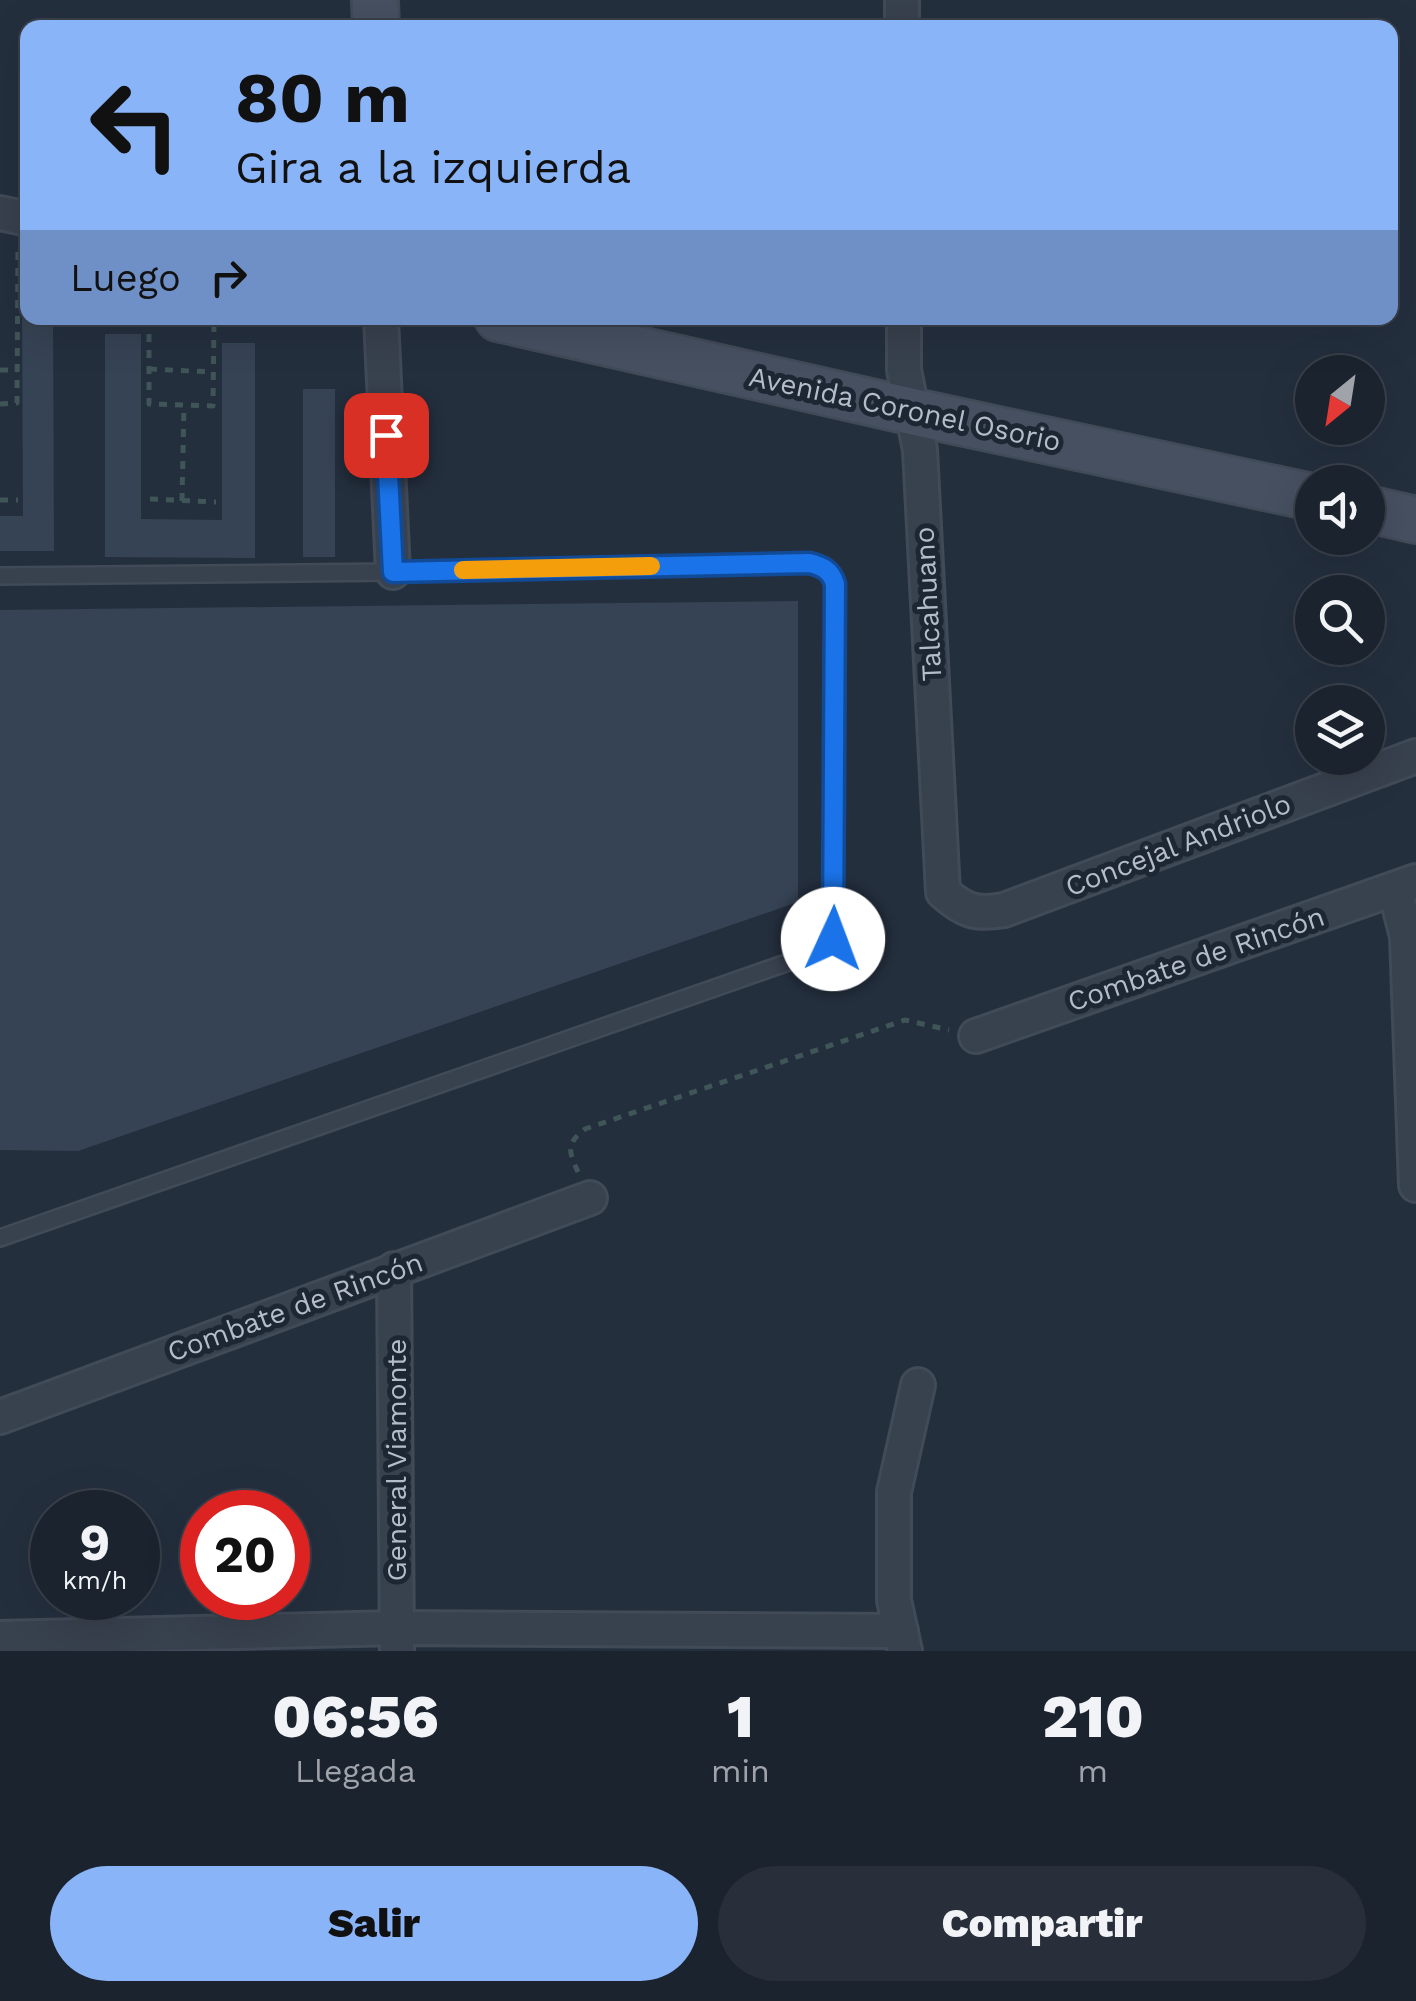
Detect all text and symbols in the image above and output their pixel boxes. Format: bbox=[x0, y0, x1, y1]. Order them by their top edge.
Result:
text: 80 m bbox=[235, 57, 410, 139]
icon: left bbox=[70, 60, 200, 190]
text: Gira a la izquierda bbox=[235, 141, 631, 194]
icon: right bbox=[201, 250, 256, 305]
text: Luego bbox=[70, 256, 181, 300]
north arrow bbox=[1295, 355, 1385, 445]
map controls bbox=[1295, 355, 1385, 775]
street label: Avenida Coronel Osorio bbox=[746, 360, 1064, 458]
pin bbox=[344, 393, 429, 478]
icon: arrive bbox=[359, 408, 414, 463]
button: sound bbox=[1295, 465, 1385, 555]
street label: Talcahuano bbox=[907, 526, 949, 682]
button: search bbox=[1295, 575, 1385, 665]
button: layers bbox=[1295, 685, 1385, 775]
street label: Concejal Andriolo bbox=[1061, 787, 1295, 903]
position arrow bbox=[781, 887, 885, 991]
street label: Combate de Rincón bbox=[1063, 900, 1329, 1018]
street label: Combate de Rincón bbox=[163, 1245, 427, 1369]
street label: General Viamonte bbox=[380, 1339, 413, 1581]
speed limit sign: 20 bbox=[180, 1490, 310, 1620]
text: 9 bbox=[80, 1513, 110, 1572]
text: km/h bbox=[63, 1566, 127, 1595]
text: 06:56 bbox=[272, 1681, 439, 1752]
text: 1 bbox=[727, 1681, 754, 1752]
text: 210 bbox=[1042, 1681, 1144, 1752]
text: Llegada bbox=[295, 1752, 416, 1790]
text: min bbox=[711, 1752, 770, 1790]
text: m bbox=[1078, 1752, 1108, 1790]
button: Salir bbox=[50, 1866, 698, 1981]
button: Compartir bbox=[718, 1866, 1366, 1981]

